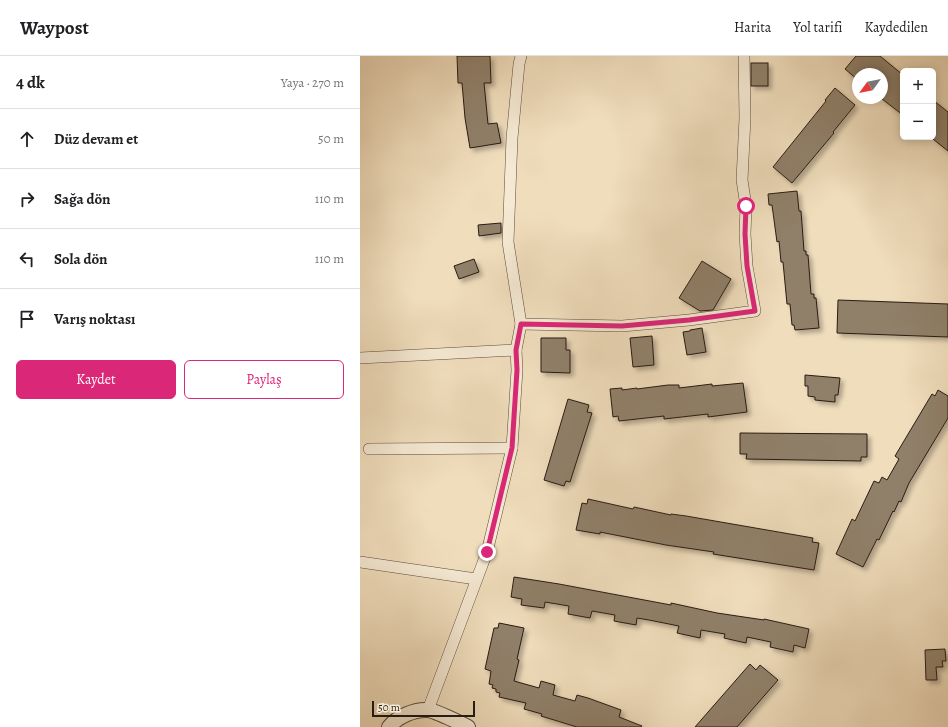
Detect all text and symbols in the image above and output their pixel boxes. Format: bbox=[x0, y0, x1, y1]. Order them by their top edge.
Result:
text: Waypost bbox=[20, 15, 89, 41]
text: Harita bbox=[734, 18, 771, 37]
text: Yol tarifi bbox=[793, 18, 842, 37]
text: Kaydedilen bbox=[864, 18, 928, 37]
north arrow bbox=[852, 68, 888, 104]
map controls bbox=[900, 68, 936, 140]
button: + bbox=[900, 68, 936, 104]
text: 4 dk bbox=[16, 71, 45, 94]
text: Yaya · 270 m bbox=[281, 74, 344, 91]
button: − bbox=[900, 104, 936, 140]
icon: ahead bbox=[16, 128, 38, 150]
text: Düz devam et bbox=[54, 129, 138, 149]
text: 50 m bbox=[318, 130, 344, 147]
icon: right bbox=[16, 188, 38, 210]
text: Sağa dön bbox=[54, 189, 110, 209]
text: 110 m bbox=[315, 190, 344, 207]
route start bbox=[737, 197, 755, 215]
icon: left bbox=[16, 248, 38, 270]
text: Sola dön bbox=[54, 249, 107, 269]
text: 110 m bbox=[315, 250, 344, 267]
icon: arrive bbox=[16, 308, 38, 330]
text: Varış noktası bbox=[54, 309, 135, 329]
button: Kaydet bbox=[16, 360, 176, 399]
button: Paylaş bbox=[184, 360, 344, 399]
route end bbox=[478, 543, 496, 561]
scale bar bbox=[372, 699, 475, 718]
text: 50 m bbox=[378, 700, 400, 715]

